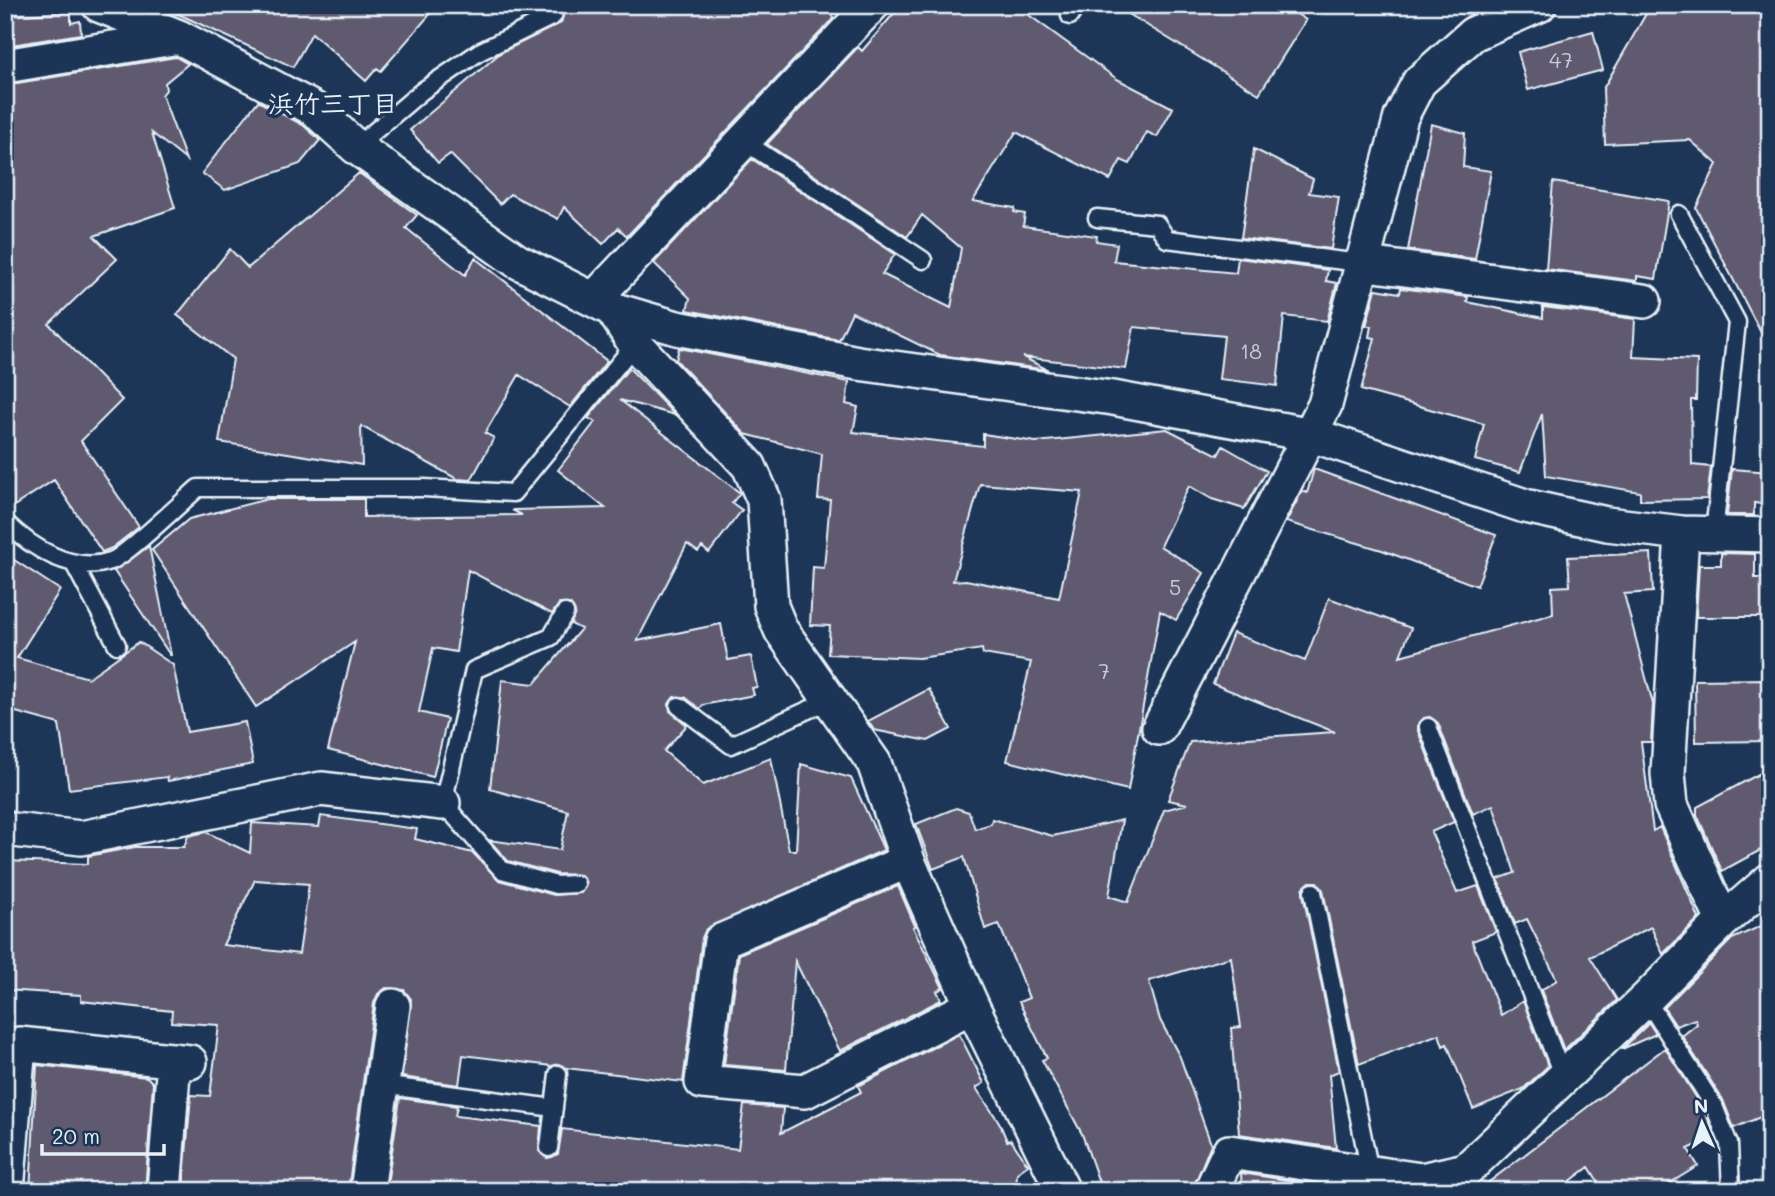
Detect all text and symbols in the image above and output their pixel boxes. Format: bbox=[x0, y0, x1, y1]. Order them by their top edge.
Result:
house number: 47 bbox=[1549, 46, 1573, 73]
district label: 浜竹三丁目 bbox=[268, 86, 398, 120]
house number: 18 bbox=[1240, 337, 1262, 364]
house number: 5 bbox=[1169, 573, 1181, 600]
house number: 7 bbox=[1098, 657, 1110, 684]
north arrow bbox=[1666, 1088, 1736, 1158]
text: N bbox=[1693, 1093, 1709, 1118]
scale bar bbox=[42, 1112, 164, 1156]
text: 20 m bbox=[52, 1122, 100, 1149]

